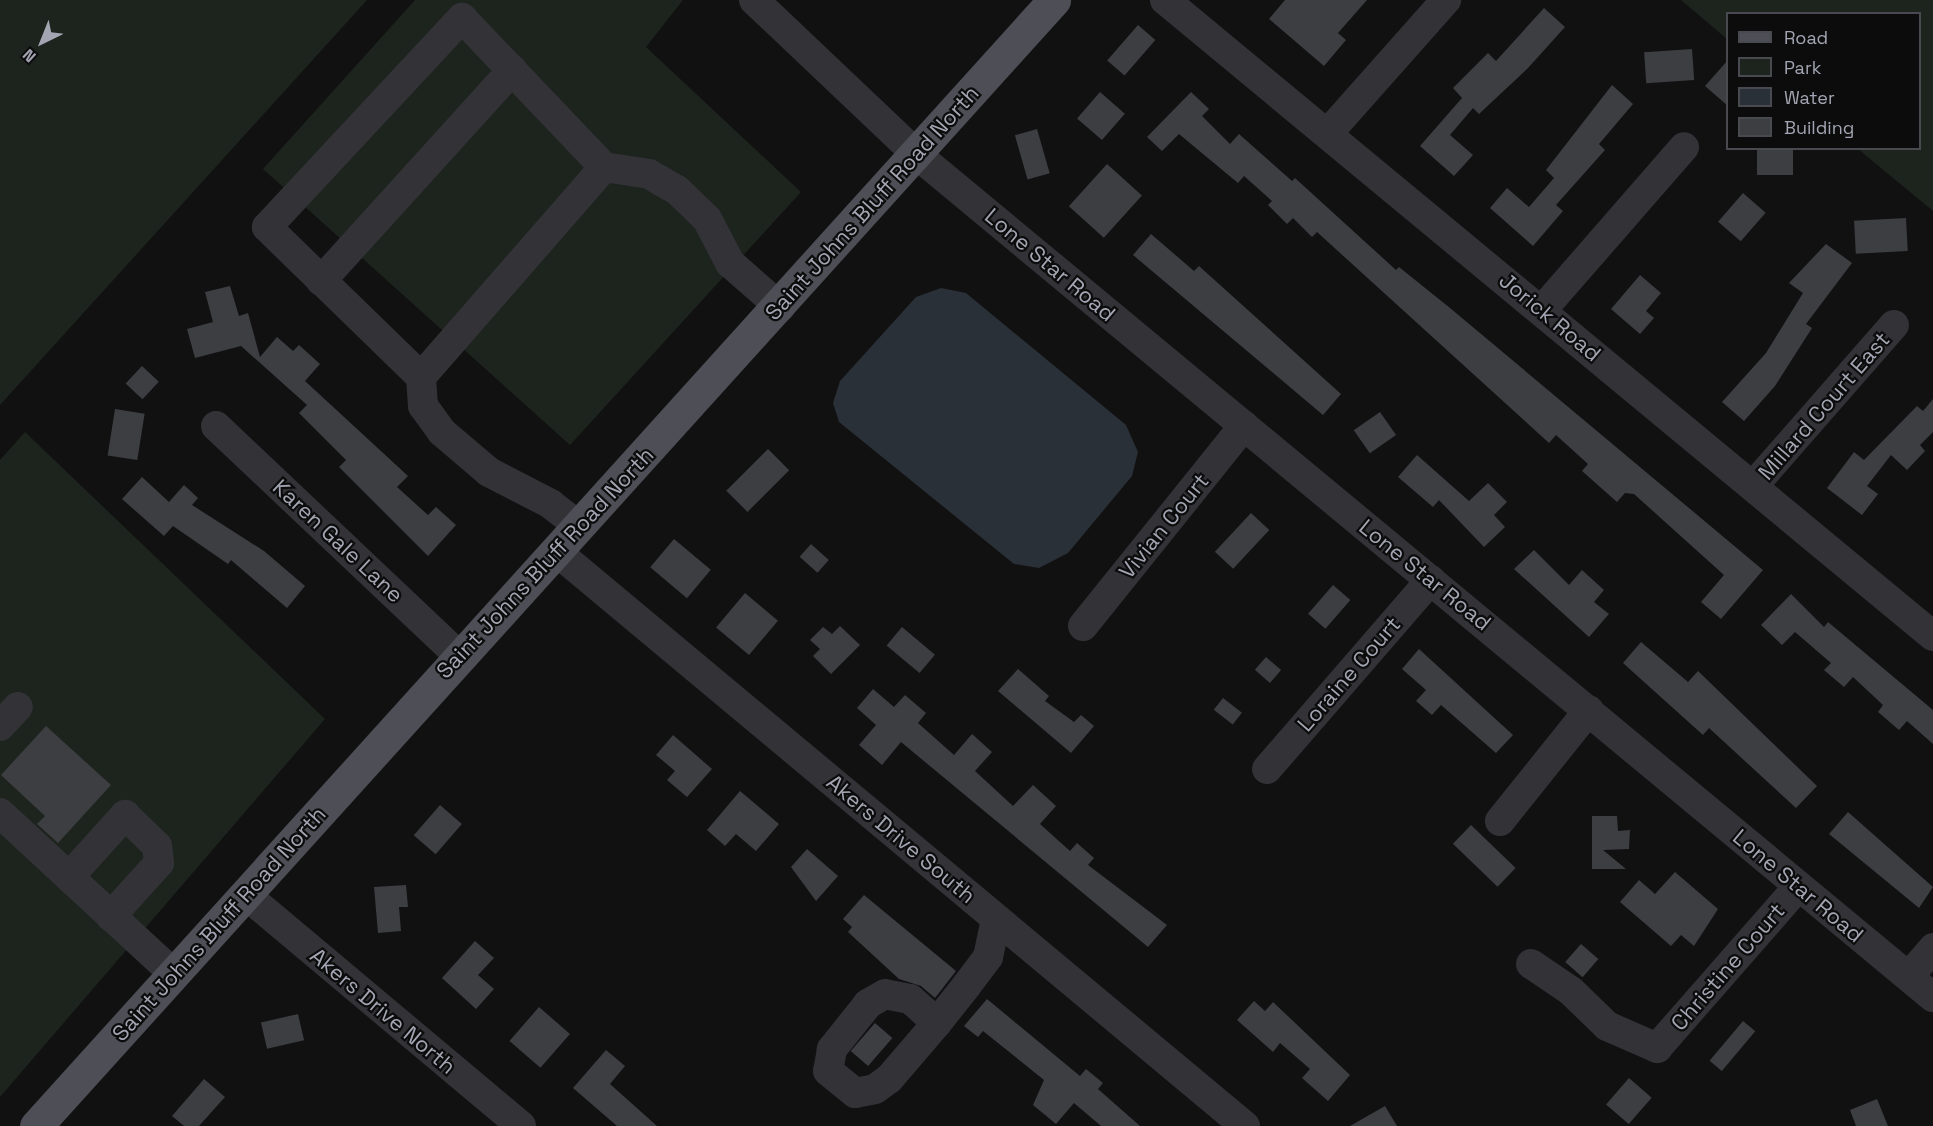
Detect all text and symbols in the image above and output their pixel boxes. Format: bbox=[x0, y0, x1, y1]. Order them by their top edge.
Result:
north arrow bbox=[12, 12, 72, 72]
legend bbox=[1726, 12, 1921, 150]
text: Road bbox=[1784, 26, 1828, 49]
text: N bbox=[18, 44, 40, 67]
text: Park bbox=[1784, 56, 1821, 79]
street label: Saint Johns Bluff Road North bbox=[760, 80, 984, 326]
text: Water bbox=[1784, 86, 1835, 109]
text: Building bbox=[1784, 116, 1854, 139]
street label: Lone Star Road bbox=[980, 203, 1120, 327]
street label: Jorick Road bbox=[1494, 267, 1606, 367]
street label: Millard Court East bbox=[1753, 327, 1895, 485]
street label: Saint Johns Bluff Road North bbox=[431, 442, 659, 684]
street label: Vivian Court bbox=[1114, 468, 1214, 584]
street label: Karen Gale Lane bbox=[267, 474, 409, 608]
street label: Lone Star Road bbox=[1354, 514, 1496, 636]
street label: Loraine Court bbox=[1292, 611, 1406, 737]
street label: Akers Drive South bbox=[821, 769, 981, 909]
street label: Saint Johns Bluff Road North bbox=[107, 801, 331, 1047]
street label: Lone Star Road bbox=[1728, 824, 1868, 948]
street label: Christine Court bbox=[1666, 898, 1790, 1036]
street label: Akers Drive North bbox=[305, 942, 461, 1080]

